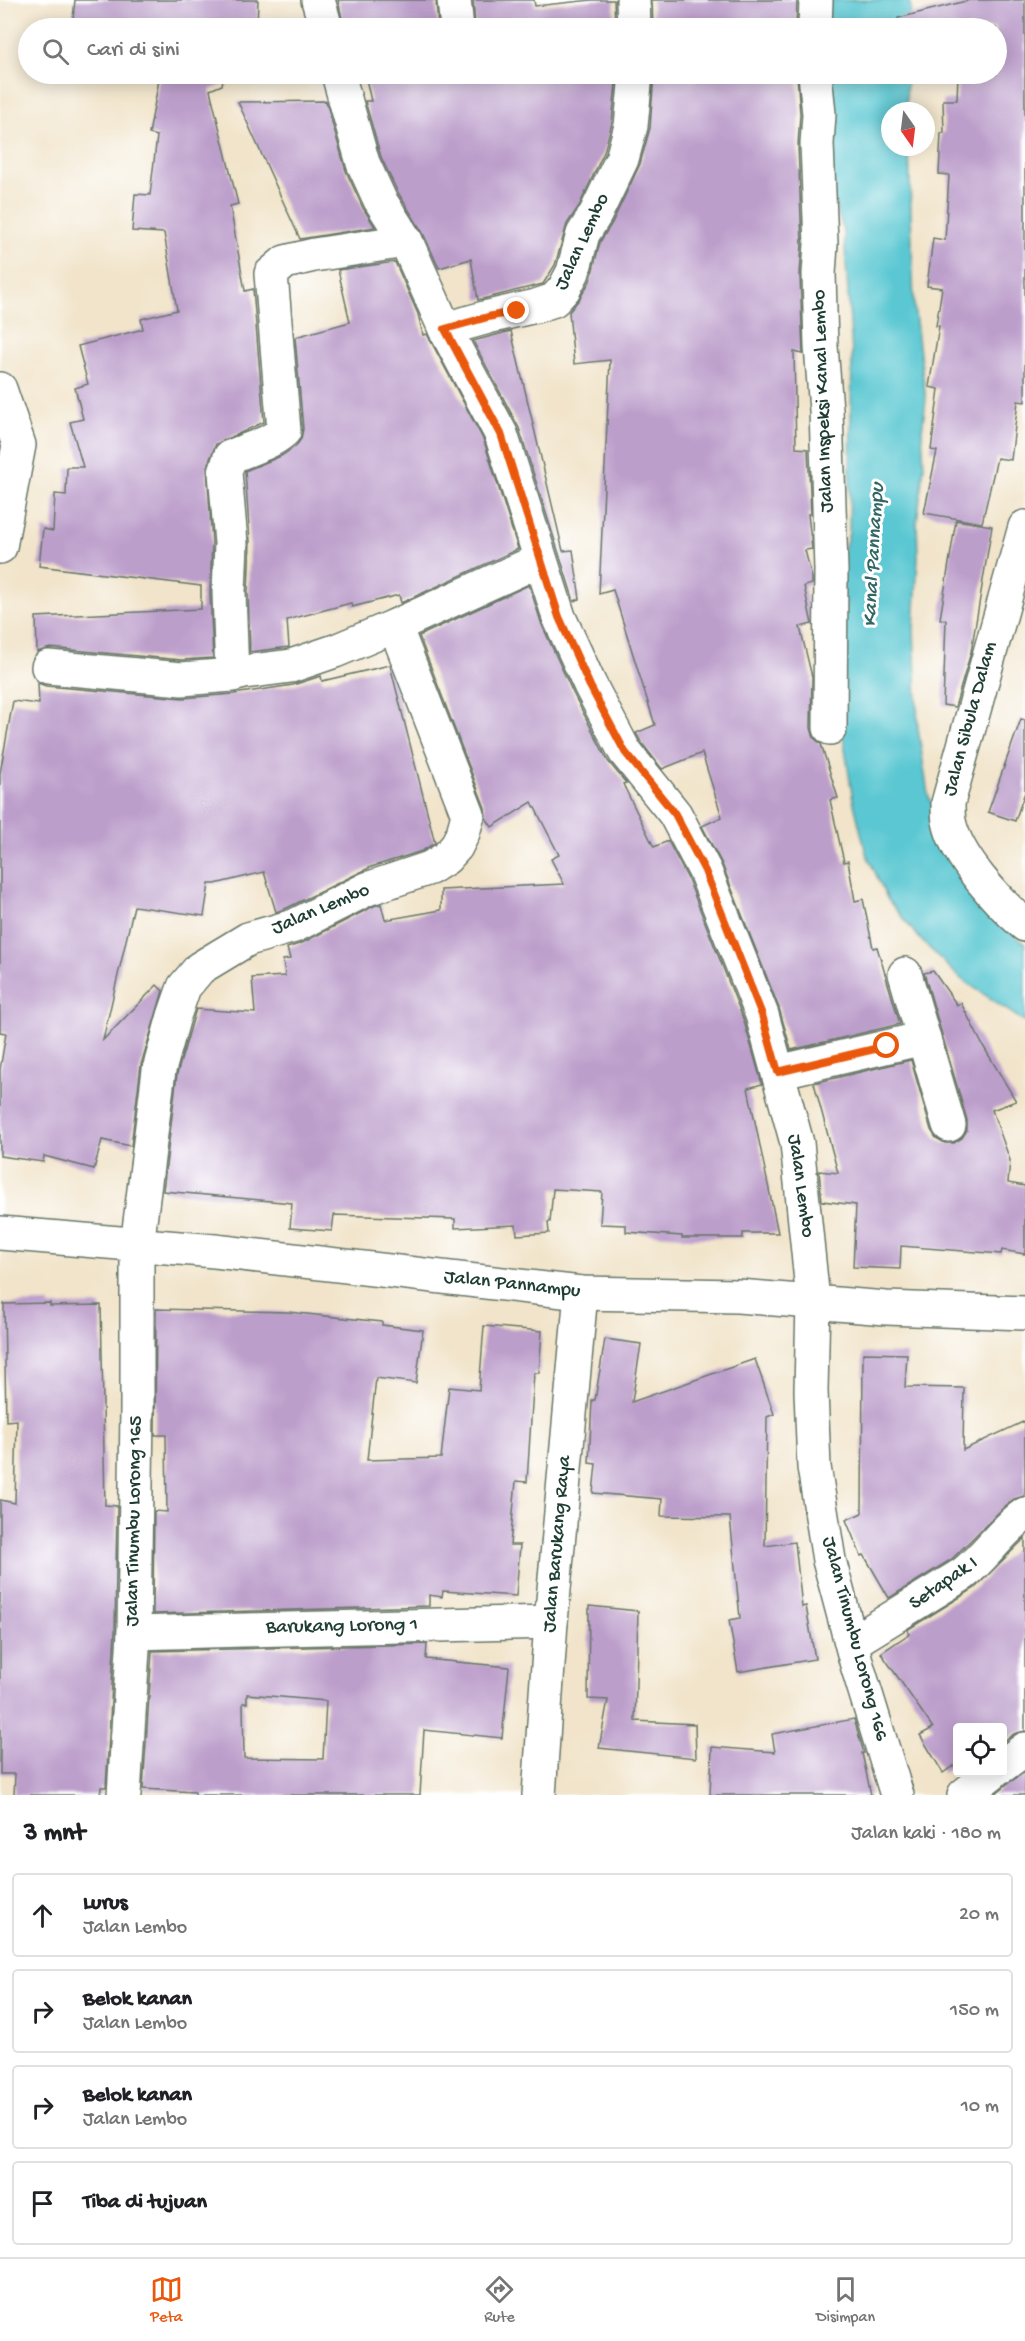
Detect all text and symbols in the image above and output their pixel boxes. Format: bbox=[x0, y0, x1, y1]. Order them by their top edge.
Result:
search box bbox=[18, 18, 1007, 84]
icon: search bbox=[39, 35, 72, 68]
text: Cari di sini bbox=[87, 38, 180, 64]
north arrow bbox=[881, 102, 935, 156]
street label: Jalan Lembo bbox=[551, 190, 615, 294]
street label: Jalan Inspeksi Kanal Lembo bbox=[809, 289, 839, 513]
route end bbox=[503, 297, 529, 323]
water label: Kanal Pannampu bbox=[859, 480, 891, 628]
street label: Jalan Sibula Dalam bbox=[939, 639, 1003, 799]
street label: Jalan Lembo bbox=[269, 879, 373, 941]
route start bbox=[873, 1032, 899, 1058]
street label: Jalan Lembo bbox=[781, 1133, 819, 1239]
street label: Jalan Pannampu bbox=[443, 1266, 582, 1304]
street label: Jalan Tinumbu Lorong 165 bbox=[122, 1415, 148, 1627]
street label: Jalan Barukang Raya bbox=[539, 1454, 577, 1633]
street label: Jalan Tinumbu Lorong 166 bbox=[816, 1534, 893, 1744]
street label: Setapak I bbox=[905, 1552, 983, 1616]
street label: Barukang Lorong 1 bbox=[265, 1614, 418, 1640]
map controls bbox=[953, 1723, 1007, 1777]
button: locate bbox=[953, 1723, 1007, 1777]
text: 3 mnt bbox=[24, 1819, 85, 1850]
text: Jalan kaki · 180 m bbox=[851, 1823, 1001, 1846]
text: Lurus bbox=[83, 1891, 128, 1917]
icon: ahead bbox=[26, 1899, 59, 1932]
text: 20 m bbox=[959, 1904, 999, 1927]
text: Jalan Lembo bbox=[83, 1917, 187, 1940]
text: Belok kanan bbox=[83, 1987, 192, 2013]
icon: right bbox=[26, 1995, 59, 2028]
text: 150 m bbox=[950, 2000, 999, 2023]
text: Jalan Lembo bbox=[83, 2013, 187, 2036]
text: Belok kanan bbox=[83, 2083, 192, 2109]
icon: right bbox=[26, 2091, 59, 2124]
text: 10 m bbox=[961, 2096, 999, 2119]
text: Jalan Lembo bbox=[83, 2109, 187, 2132]
icon: arrive bbox=[26, 2187, 59, 2220]
text: Tiba di tujuan bbox=[83, 2190, 207, 2216]
tab: Peta bbox=[150, 2273, 183, 2328]
tab: Rute bbox=[483, 2273, 516, 2328]
tab: Disimpan bbox=[816, 2273, 875, 2328]

